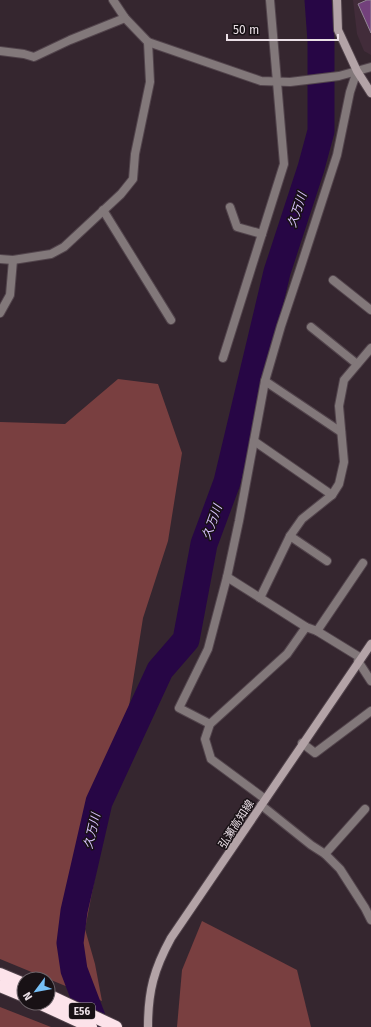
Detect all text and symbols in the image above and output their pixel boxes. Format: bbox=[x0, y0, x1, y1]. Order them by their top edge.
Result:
scale bar bbox=[227, 16, 338, 42]
text: 50 m bbox=[233, 23, 259, 37]
water label: 久万川 bbox=[285, 189, 310, 229]
water label: 久万川 bbox=[199, 501, 225, 541]
street label: 弘瀬高知線 bbox=[216, 798, 257, 851]
water label: 久万川 bbox=[81, 810, 103, 850]
north arrow bbox=[16, 971, 56, 1011]
text: N bbox=[20, 989, 35, 1003]
road number: E56 bbox=[69, 1003, 95, 1019]

